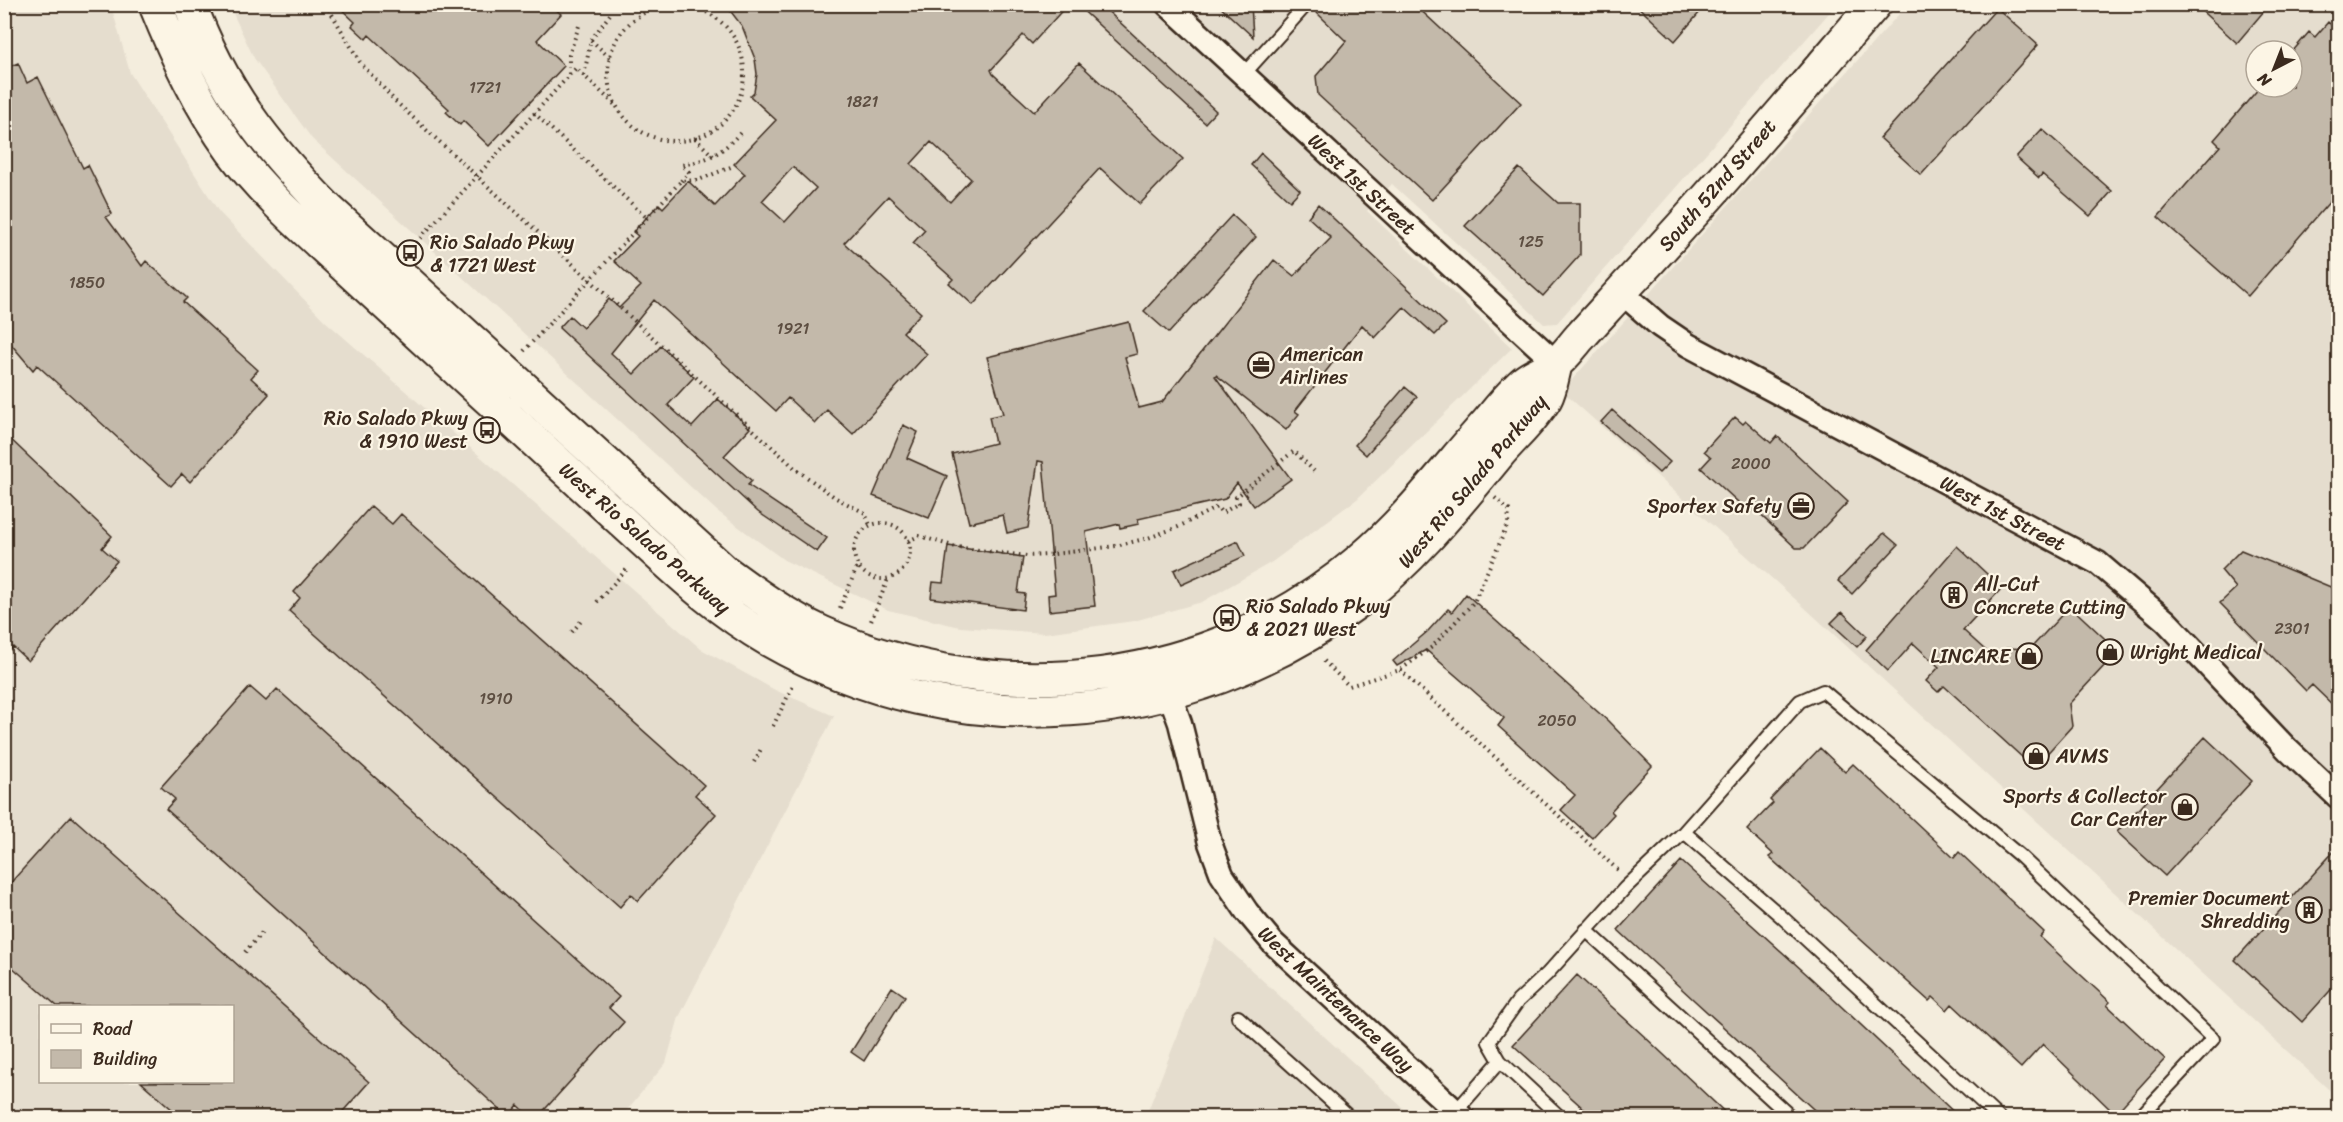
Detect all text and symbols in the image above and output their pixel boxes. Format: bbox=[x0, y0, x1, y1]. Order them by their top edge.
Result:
north arrow bbox=[2244, 39, 2304, 99]
text: N bbox=[2250, 65, 2279, 95]
house number: 1721 bbox=[469, 73, 501, 102]
house number: 1821 bbox=[846, 87, 878, 116]
street label: South 52nd Street bbox=[1649, 111, 1786, 260]
street label: West 1st Street bbox=[1299, 124, 1424, 245]
place label: Rio Salado Pkwy & 1721 West bbox=[430, 225, 575, 283]
house number: 125 bbox=[1518, 227, 1544, 256]
bus stop icon: Rio Salado Pkwy & 1721 West bbox=[395, 238, 425, 268]
house number: 1850 bbox=[69, 268, 105, 297]
house number: 1921 bbox=[777, 314, 810, 343]
place label: American Airlines bbox=[1279, 337, 1364, 395]
office icon: American Airlines bbox=[1246, 350, 1276, 380]
street label: West Rio Salado Parkway bbox=[1389, 386, 1557, 576]
place label: Rio Salado Pkwy & 1910 West bbox=[324, 401, 469, 459]
bus stop icon: Rio Salado Pkwy & 1910 West bbox=[472, 415, 502, 445]
house number: 2000 bbox=[1731, 449, 1771, 478]
street label: West Rio Salado Parkway bbox=[551, 453, 739, 624]
street label: West 1st Street bbox=[1933, 466, 2072, 561]
place label: Sportex Safety bbox=[1647, 489, 1783, 524]
office icon: Sportex Safety bbox=[1786, 491, 1816, 521]
place label: All-Cut Concrete Cutting bbox=[1973, 567, 2126, 625]
building icon: All-Cut Concrete Cutting bbox=[1939, 580, 1969, 610]
place label: Rio Salado Pkwy & 2021 West bbox=[1246, 589, 1391, 647]
bus stop icon: Rio Salado Pkwy & 2021 West bbox=[1212, 603, 1242, 633]
house number: 2301 bbox=[2275, 614, 2310, 643]
place label: Wright Medical bbox=[2130, 635, 2263, 670]
shop icon: Wright Medical bbox=[2095, 637, 2125, 667]
place label: LINCARE bbox=[1931, 639, 2012, 674]
shop icon: LINCARE bbox=[2014, 641, 2044, 671]
house number: 1910 bbox=[479, 684, 513, 713]
house number: 2050 bbox=[1537, 706, 1577, 735]
place label: AVMS bbox=[2055, 739, 2109, 774]
shop icon: AVMS bbox=[2021, 741, 2051, 771]
place label: Sports & Collector Car Center bbox=[2003, 779, 2168, 837]
shop icon: Sports & Collector Car Center bbox=[2170, 792, 2200, 822]
place label: Premier Document Shredding bbox=[2128, 881, 2290, 939]
building icon: Premier Document Shredding bbox=[2294, 895, 2324, 925]
street label: West Maintenance Way bbox=[1249, 917, 1423, 1082]
legend bbox=[39, 1005, 234, 1083]
text: Road bbox=[93, 1013, 133, 1045]
text: Building bbox=[93, 1043, 157, 1075]

